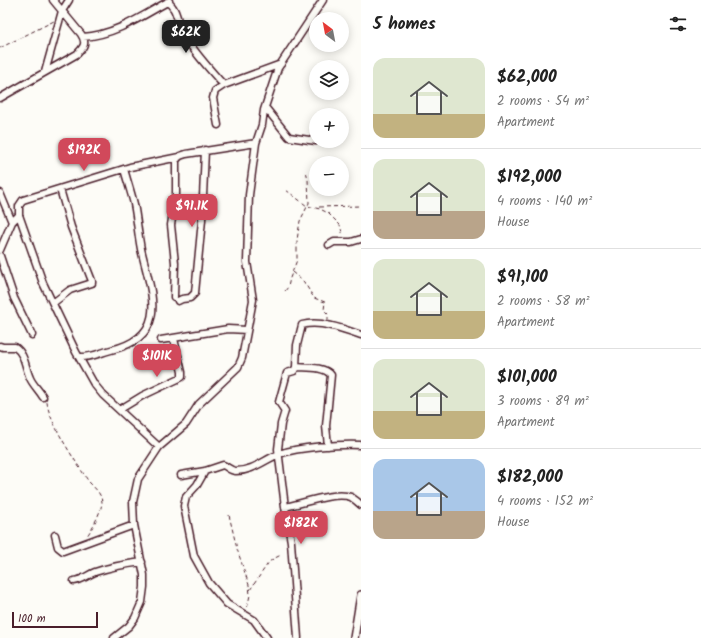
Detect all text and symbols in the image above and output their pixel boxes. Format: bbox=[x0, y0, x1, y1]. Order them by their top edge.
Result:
text: 5 homes bbox=[373, 11, 436, 38]
north arrow bbox=[309, 12, 349, 52]
map controls bbox=[309, 12, 349, 196]
icon: filters bbox=[667, 13, 689, 35]
pin: $62K bbox=[162, 20, 210, 54]
text: $62K bbox=[171, 22, 201, 43]
button: layers bbox=[309, 60, 349, 100]
text: $62,000 bbox=[497, 64, 557, 91]
icon: home bbox=[405, 74, 453, 122]
text: 2 rooms · 54 m² bbox=[497, 91, 589, 112]
button: + bbox=[309, 108, 349, 148]
text: Apartment bbox=[497, 112, 555, 133]
pin: $192K bbox=[56, 138, 112, 172]
text: $192K bbox=[67, 140, 101, 161]
button: − bbox=[309, 156, 349, 196]
text: $192,000 bbox=[497, 164, 561, 191]
icon: home bbox=[405, 175, 453, 223]
text: 4 rooms · 140 m² bbox=[497, 191, 592, 212]
pin: $91.1K bbox=[159, 194, 225, 228]
text: $91.1K bbox=[175, 196, 209, 217]
text: House bbox=[497, 212, 529, 233]
text: $91,100 bbox=[497, 264, 548, 291]
icon: home bbox=[405, 275, 453, 323]
text: 2 rooms · 58 m² bbox=[497, 291, 590, 312]
text: Apartment bbox=[497, 312, 555, 333]
pin: $101K bbox=[129, 344, 185, 378]
text: $101K bbox=[142, 346, 172, 367]
text: $101,000 bbox=[497, 364, 557, 391]
icon: home bbox=[405, 375, 453, 423]
text: 3 rooms · 89 m² bbox=[497, 391, 589, 412]
text: Apartment bbox=[497, 412, 555, 433]
text: $182,000 bbox=[497, 464, 563, 491]
icon: home bbox=[405, 475, 453, 523]
text: 4 rooms · 152 m² bbox=[497, 491, 593, 512]
pin: $182K bbox=[273, 511, 329, 545]
text: House bbox=[497, 512, 529, 533]
text: $182K bbox=[284, 513, 318, 534]
scale bar bbox=[12, 610, 98, 629]
text: 100 m bbox=[18, 610, 46, 628]

